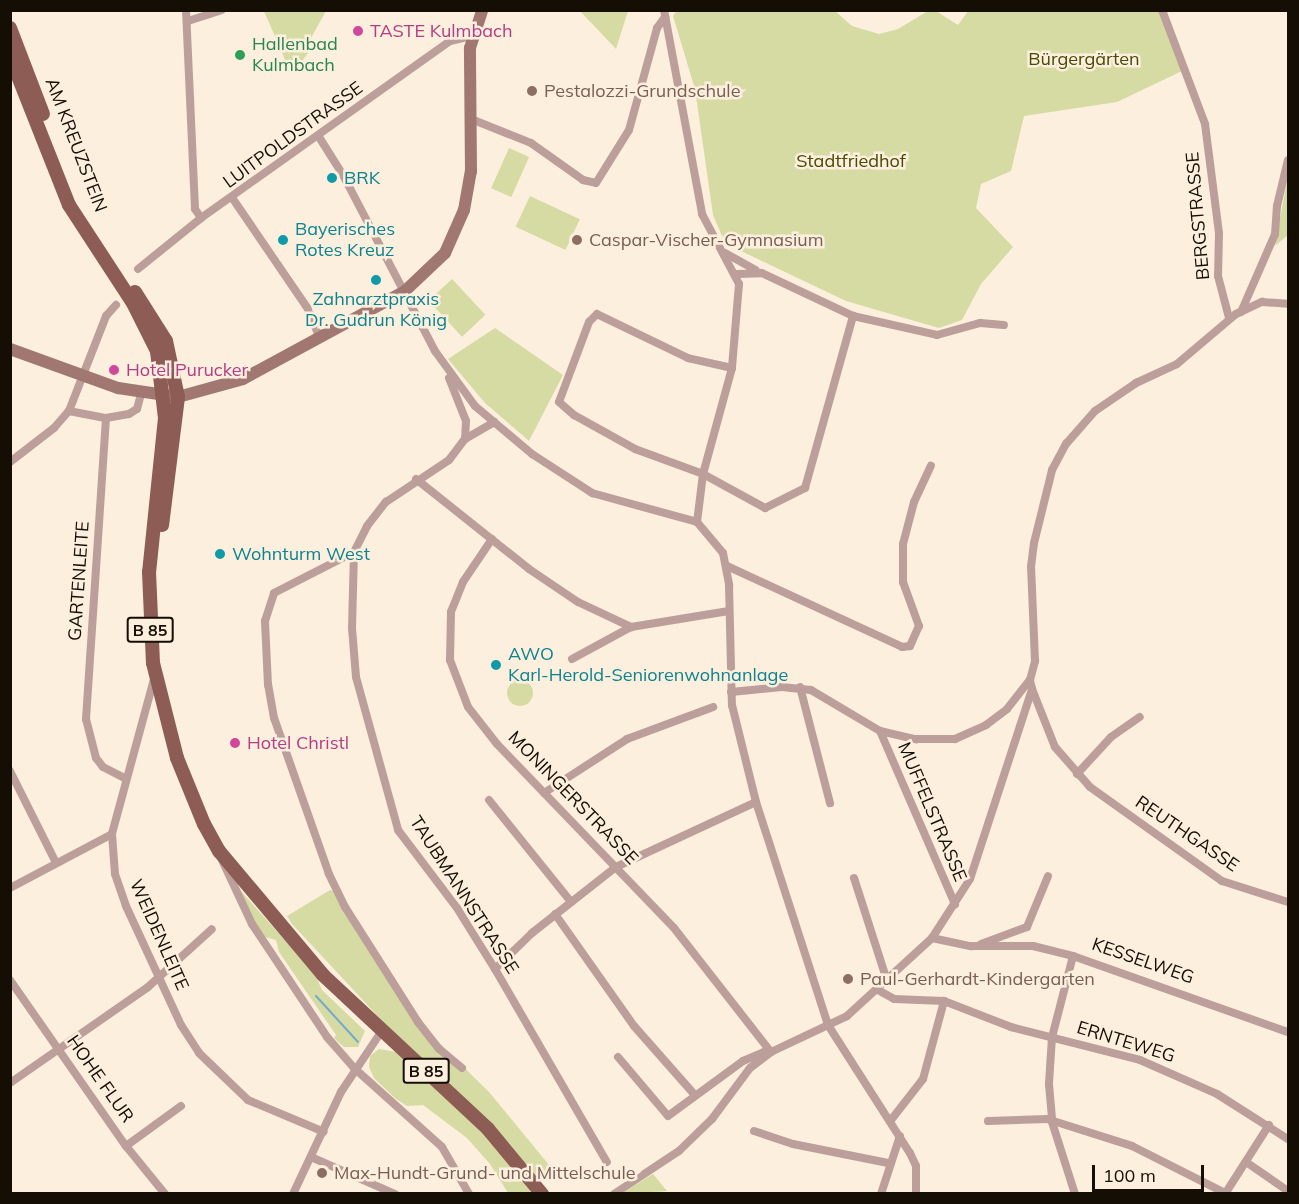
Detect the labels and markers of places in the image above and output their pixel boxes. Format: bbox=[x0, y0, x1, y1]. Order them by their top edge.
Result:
place label: TASTE Kulmbach bbox=[370, 20, 512, 42]
marker: TASTE Kulmbach bbox=[351, 24, 365, 38]
place label: Hallenbad Kulmbach bbox=[252, 34, 338, 76]
marker: Hallenbad Kulmbach bbox=[233, 48, 247, 62]
place label: Pestalozzi-Grundschule bbox=[544, 80, 740, 102]
marker: Pestalozzi-Grundschule bbox=[525, 84, 539, 98]
place label: BRK bbox=[344, 167, 380, 189]
marker: BRK bbox=[325, 171, 339, 185]
place label: Bayerisches Rotes Kreuz bbox=[295, 219, 395, 262]
place label: Caspar-Vischer-Gymnasium bbox=[589, 229, 823, 251]
marker: Bayerisches Rotes Kreuz bbox=[276, 233, 290, 247]
marker: Caspar-Vischer-Gymnasium bbox=[570, 233, 584, 247]
marker: Zahnarztpraxis Dr. Gudrun König bbox=[369, 273, 383, 287]
place label: Zahnarztpraxis Dr. Gudrun König bbox=[305, 289, 447, 332]
place label: Hotel Purucker bbox=[126, 359, 248, 381]
marker: Hotel Purucker bbox=[107, 363, 121, 377]
place label: Wohnturm West bbox=[232, 543, 370, 565]
marker: Wohnturm West bbox=[213, 547, 227, 561]
place label: AWO Karl-Herold-Seniorenwohnanlage bbox=[508, 644, 788, 686]
marker: AWO Karl-Herold-Seniorenwohnanlage bbox=[489, 658, 503, 672]
place label: Hotel Christl bbox=[247, 732, 349, 754]
marker: Hotel Christl bbox=[228, 736, 242, 750]
place label: Paul-Gerhardt-Kindergarten bbox=[860, 968, 1095, 990]
marker: Paul-Gerhardt-Kindergarten bbox=[841, 972, 855, 986]
place label: Max-Hundt-Grund- und Mittelschule bbox=[334, 1162, 636, 1184]
marker: Max-Hundt-Grund- und Mittelschule bbox=[315, 1166, 329, 1180]

